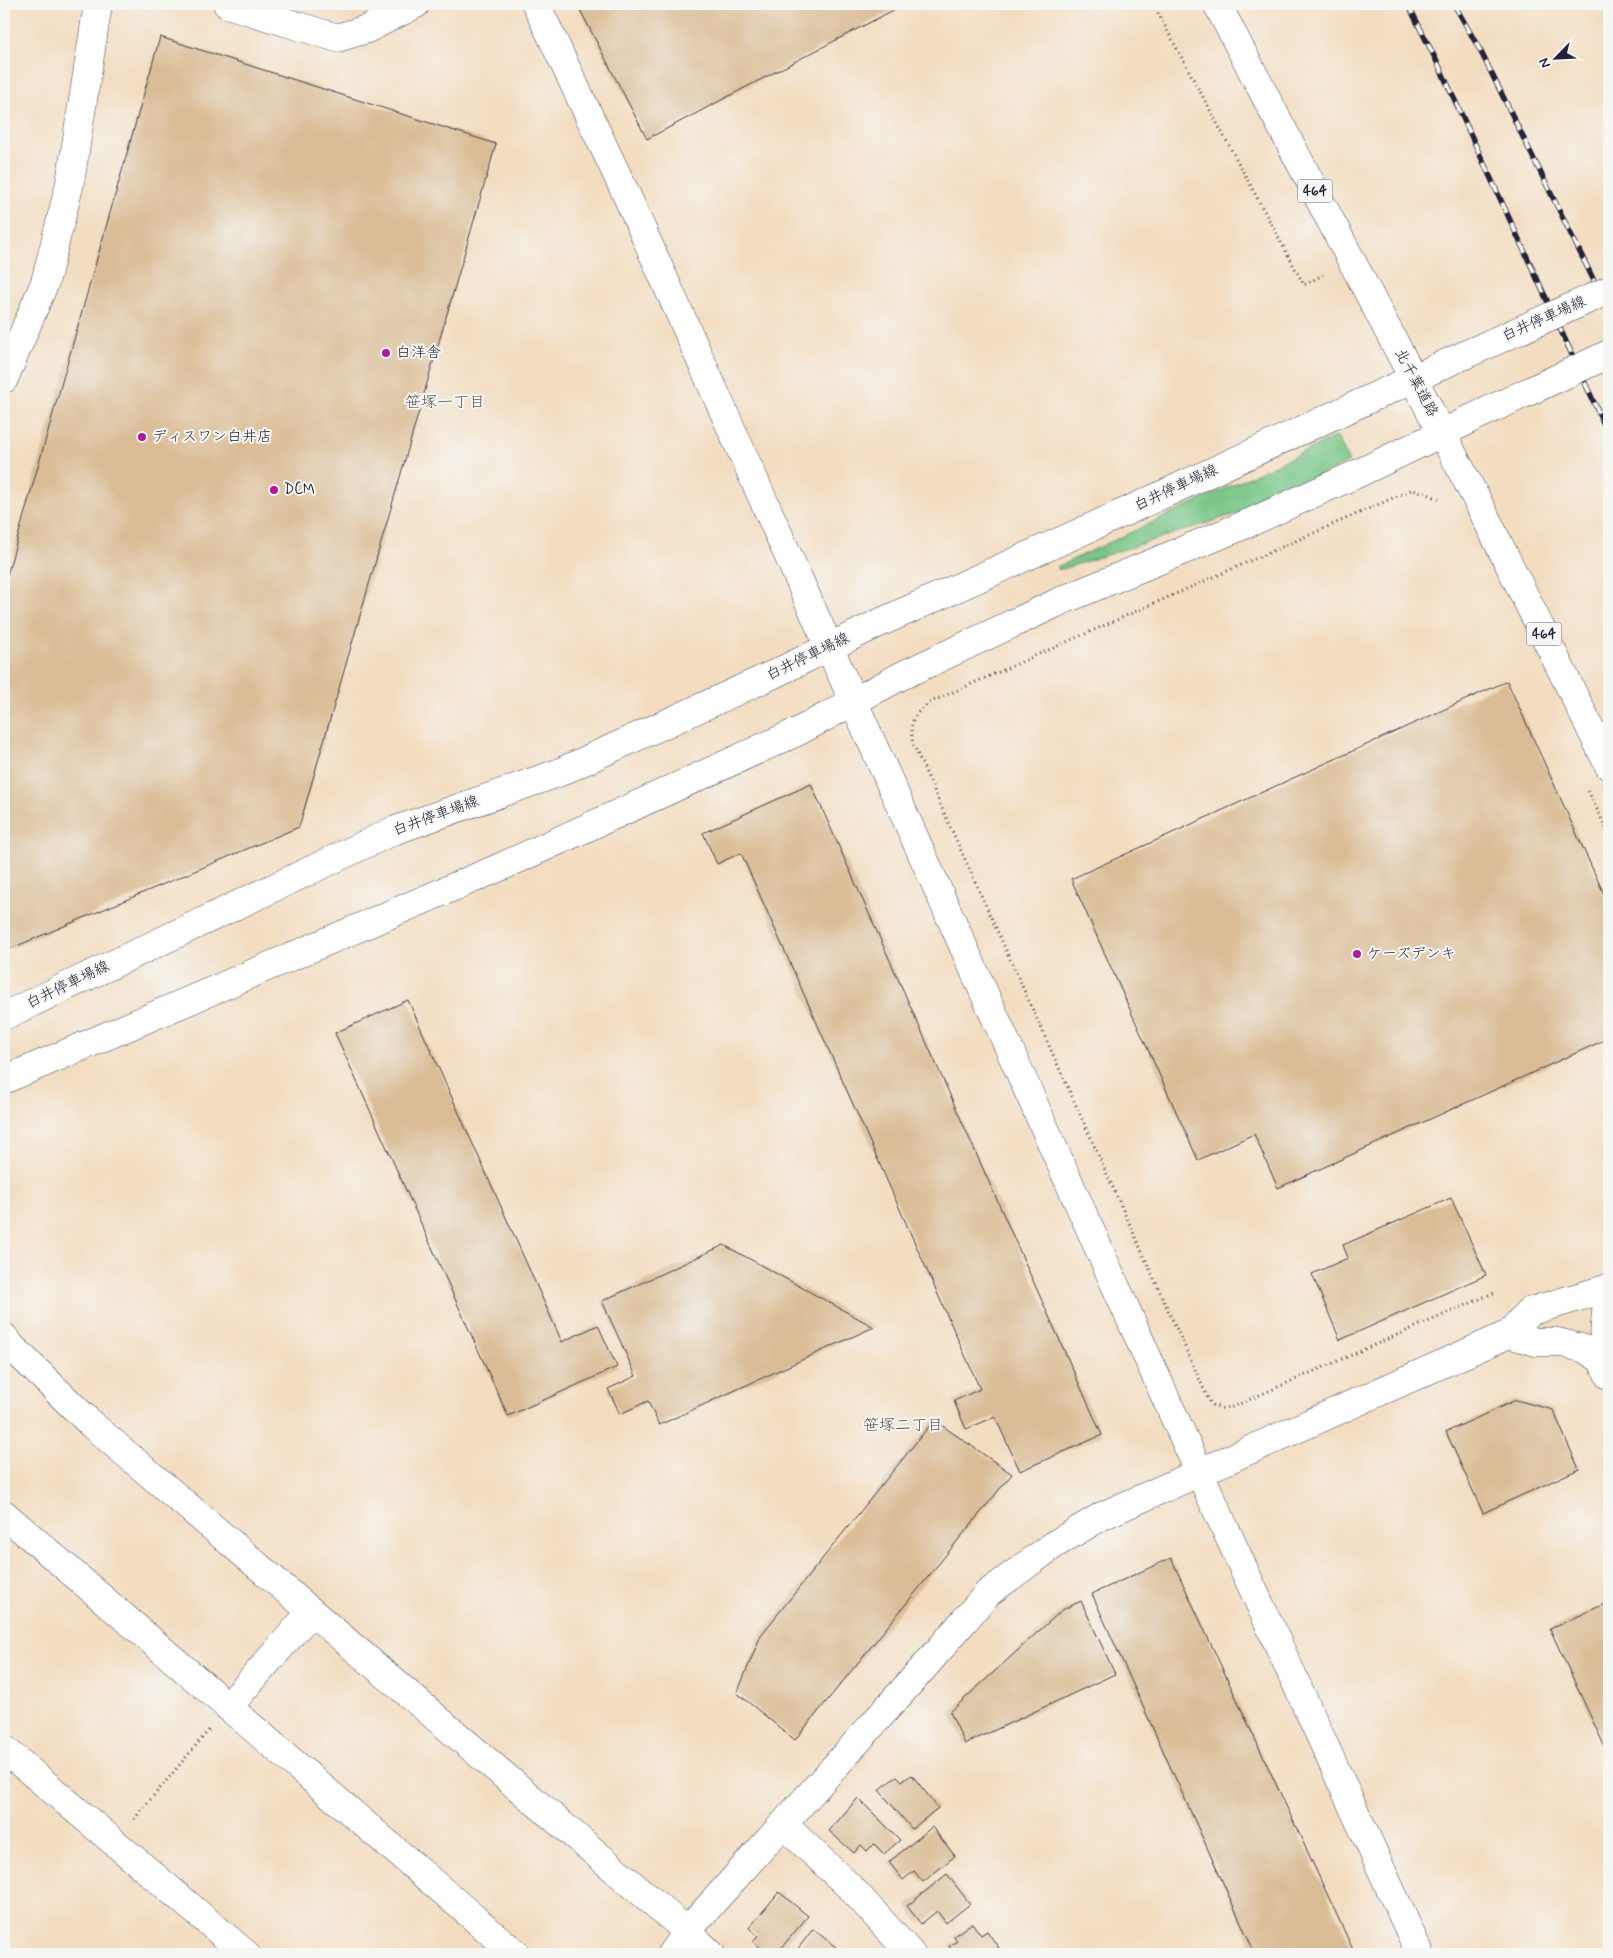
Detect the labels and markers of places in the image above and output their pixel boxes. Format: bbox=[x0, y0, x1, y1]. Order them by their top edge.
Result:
place label: 白洋舎 bbox=[396, 343, 441, 363]
marker: 白洋舎 bbox=[380, 347, 392, 359]
place label: ディスワン白井店 bbox=[152, 427, 272, 447]
marker: ディスワン白井店 bbox=[136, 431, 148, 443]
place label: DCM bbox=[284, 480, 315, 500]
marker: DCM bbox=[268, 484, 280, 496]
place label: ケーズデンキ bbox=[1367, 944, 1456, 964]
marker: ケーズデンキ bbox=[1351, 948, 1363, 960]

